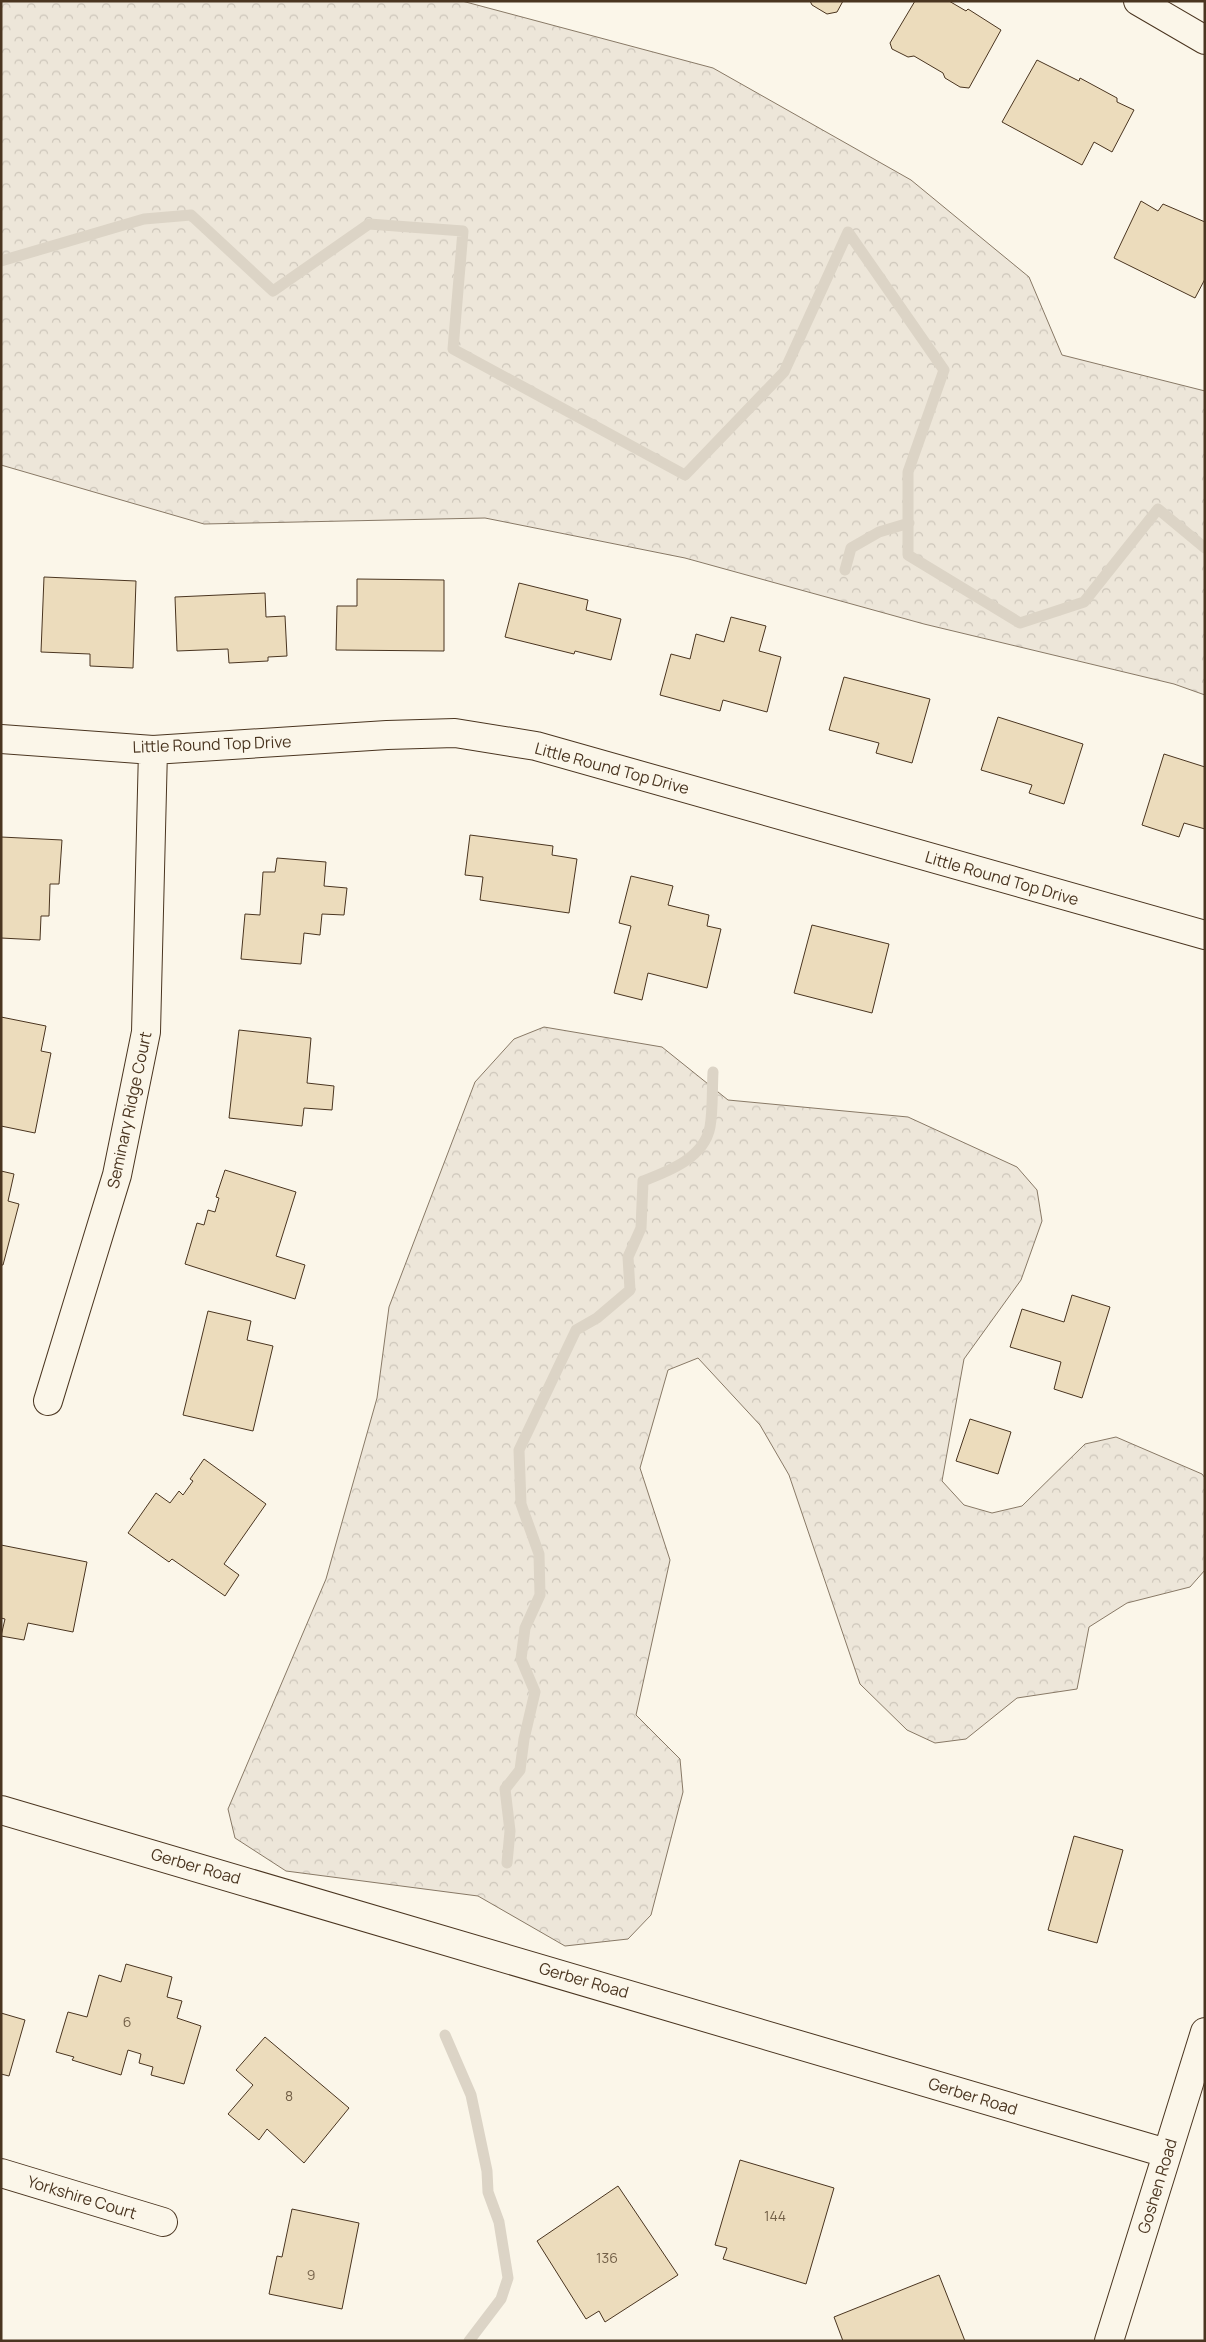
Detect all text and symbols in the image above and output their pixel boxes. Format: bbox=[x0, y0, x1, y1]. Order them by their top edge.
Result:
street label: Little Round Top Drive bbox=[132, 730, 292, 758]
street label: Little Round Top Drive bbox=[532, 737, 692, 799]
street label: Little Round Top Drive bbox=[923, 846, 1081, 910]
street label: Seminary Ridge Court bbox=[102, 1030, 156, 1190]
street label: Gerber Road bbox=[149, 1843, 243, 1889]
street label: Gerber Road bbox=[537, 1957, 631, 2003]
house number: 6 bbox=[123, 2012, 131, 2031]
street label: Gerber Road bbox=[926, 2072, 1020, 2120]
house number: 8 bbox=[285, 2086, 293, 2105]
street label: Goshen Road bbox=[1132, 2136, 1182, 2236]
street label: Yorkshire Court bbox=[25, 2170, 139, 2224]
house number: 144 bbox=[764, 2206, 786, 2225]
house number: 136 bbox=[596, 2248, 618, 2267]
house number: 9 bbox=[307, 2265, 315, 2284]

